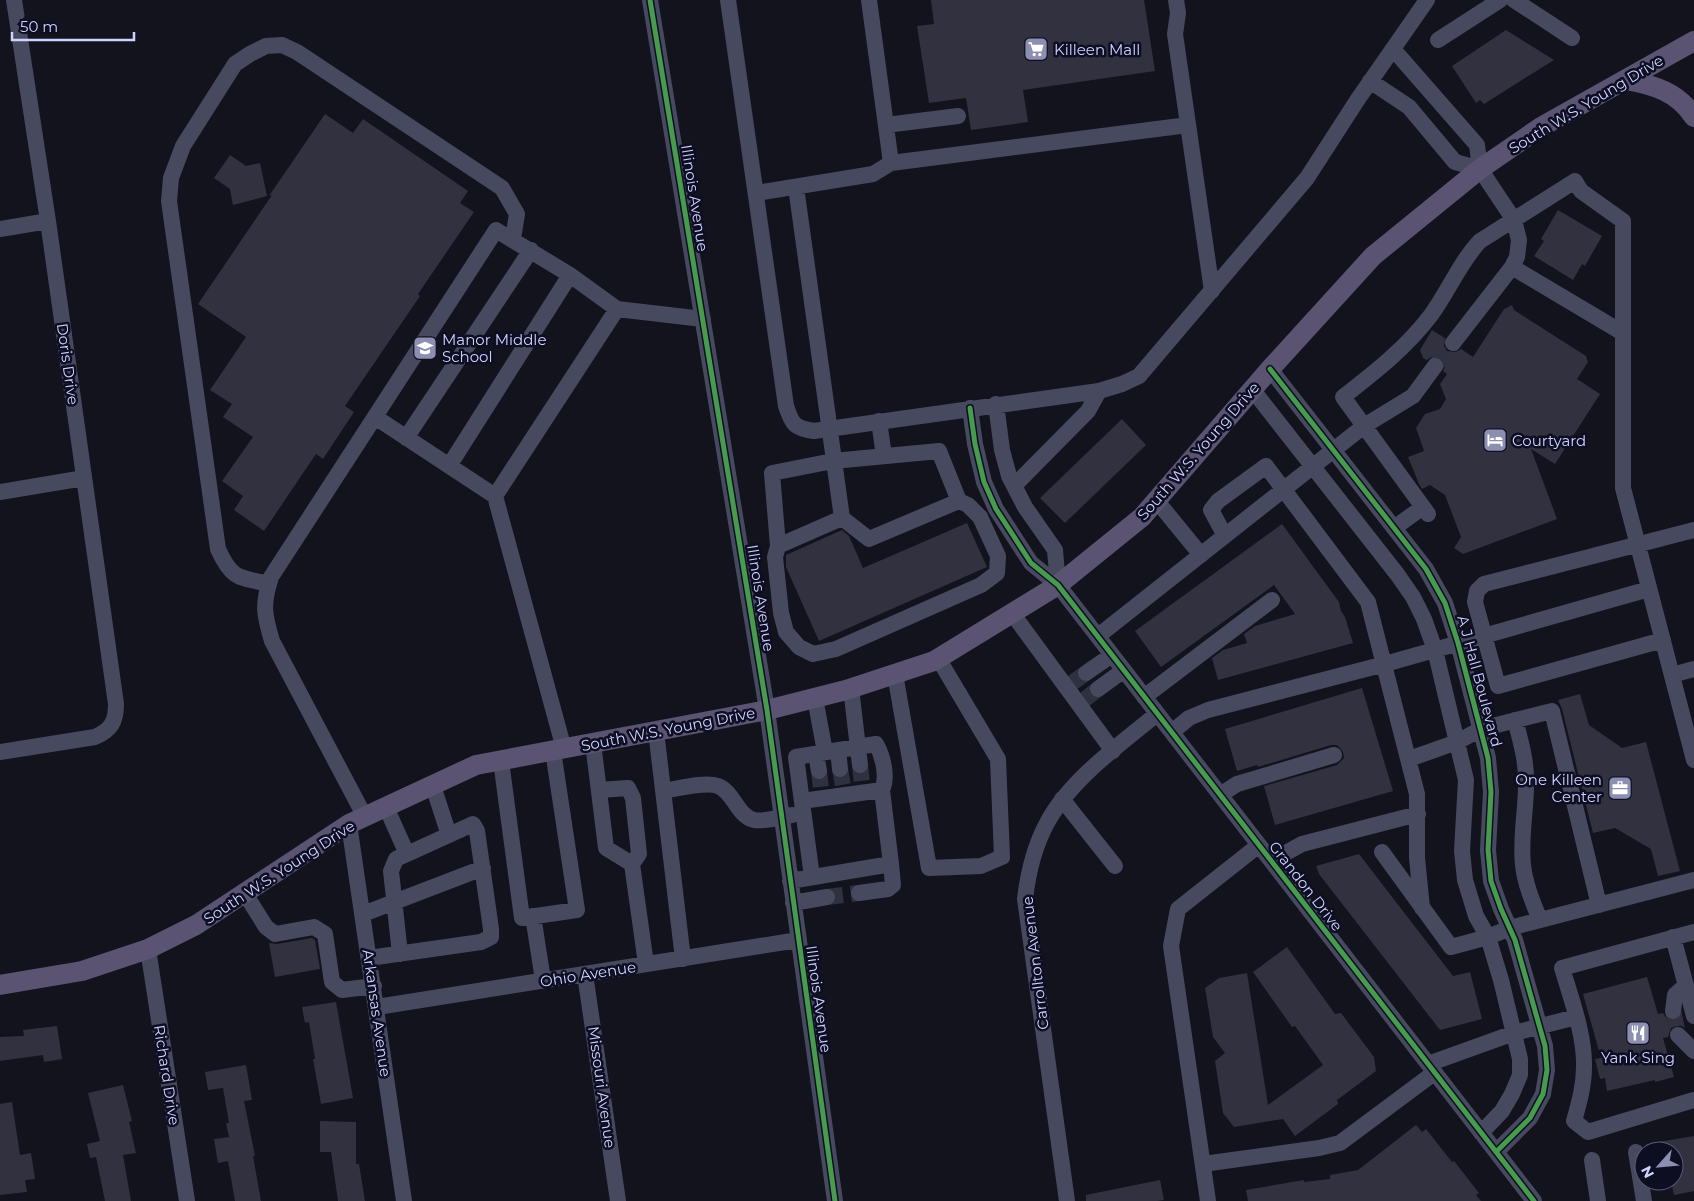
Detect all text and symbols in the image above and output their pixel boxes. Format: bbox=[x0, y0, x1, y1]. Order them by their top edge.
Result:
scale bar bbox=[12, 10, 135, 42]
text: 50 m bbox=[20, 17, 58, 36]
supermarket icon: Killeen Mall bbox=[1023, 36, 1049, 62]
place label: Killeen Mall bbox=[1054, 40, 1140, 59]
street label: South W.S. Young Drive bbox=[1505, 50, 1667, 158]
street label: Illinois Avenue bbox=[677, 143, 713, 253]
street label: Doris Drive bbox=[53, 322, 83, 406]
place label: Manor Middle School bbox=[442, 330, 546, 366]
school or university icon: Manor Middle School bbox=[412, 335, 438, 361]
street label: South W.S. Young Drive bbox=[1133, 378, 1263, 524]
hotel icon: Courtyard bbox=[1482, 427, 1508, 453]
place label: Courtyard bbox=[1512, 431, 1586, 450]
street label: Illinois Avenue bbox=[743, 543, 779, 653]
street label: A J Hall Boulevard bbox=[1453, 613, 1507, 749]
street label: South W.S. Young Drive bbox=[579, 703, 757, 755]
place label: One Killeen Center bbox=[1515, 770, 1602, 806]
office icon: One Killeen Center bbox=[1607, 775, 1633, 801]
street label: South W.S. Young Drive bbox=[200, 816, 358, 928]
street label: Grandon Drive bbox=[1265, 837, 1347, 935]
street label: Carrollton Avenue bbox=[1017, 895, 1053, 1031]
street label: Illinois Avenue bbox=[802, 944, 836, 1054]
street label: Arkansas Avenue bbox=[359, 948, 395, 1078]
street label: Ohio Avenue bbox=[539, 957, 637, 991]
restaurant icon: Yank Sing bbox=[1625, 1020, 1651, 1046]
street label: Richard Drive bbox=[150, 1023, 184, 1127]
street label: Missouri Avenue bbox=[584, 1025, 620, 1149]
place label: Yank Sing bbox=[1601, 1048, 1675, 1067]
north arrow bbox=[1634, 1141, 1684, 1191]
text: N bbox=[1637, 1163, 1658, 1181]

